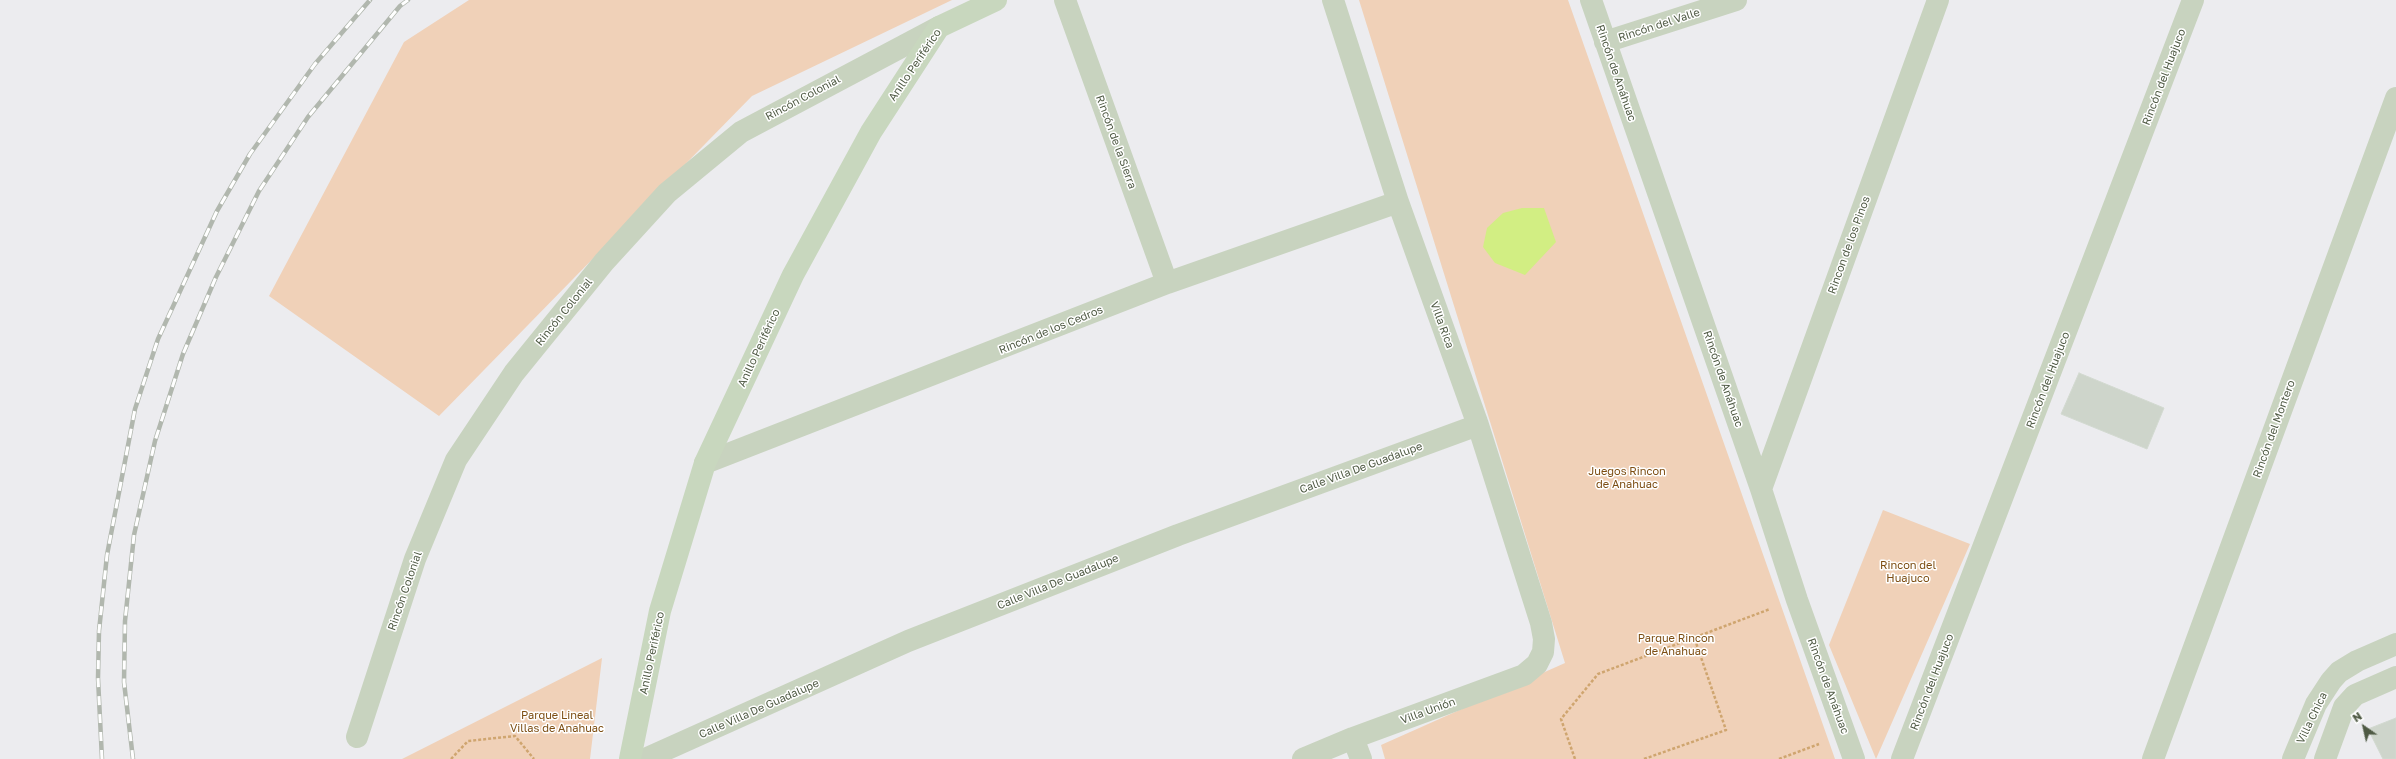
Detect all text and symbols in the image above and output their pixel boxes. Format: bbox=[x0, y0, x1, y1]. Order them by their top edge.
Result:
street label: Rincón del Valle bbox=[1617, 6, 1701, 44]
street label: Rincón de Anáhuac bbox=[1593, 23, 1639, 123]
street label: Anillo Periférico bbox=[886, 26, 944, 104]
street label: Rincón del Huajuco bbox=[2140, 27, 2188, 127]
street label: Rincón Colonial bbox=[763, 73, 843, 123]
street label: Rincón de la Sierra bbox=[1093, 93, 1139, 191]
street label: Rincon de los Pinos bbox=[1825, 194, 1873, 296]
street label: Rincón Colonial bbox=[533, 276, 595, 348]
street label: Villa Rica bbox=[1427, 300, 1457, 350]
street label: Rincón de los Cedros bbox=[997, 303, 1105, 357]
street label: Anillo Periférico bbox=[735, 307, 783, 389]
street label: Rincón de Anáhuac bbox=[1700, 329, 1746, 429]
street label: Rincón del Huajuco bbox=[2024, 330, 2072, 430]
street label: Rincón del Montero bbox=[2250, 378, 2298, 480]
street label: Calle Villa De Guadalupe bbox=[1298, 440, 1424, 496]
park label: Juegos Rincon de Anahuac bbox=[1588, 465, 1666, 491]
street label: Rincón Colonial bbox=[385, 550, 425, 632]
street label: Calle Villa De Guadalupe bbox=[995, 552, 1121, 612]
park label: Rincon del Huajuco bbox=[1880, 559, 1936, 585]
street label: Anillo Periférico bbox=[637, 610, 667, 696]
park label: Parque Rincon de Anahuac bbox=[1638, 632, 1714, 658]
street label: Rincón del Huajuco bbox=[1908, 632, 1956, 732]
street label: Rincón de Anáhuac bbox=[1804, 636, 1852, 736]
street label: Calle Villa De Guadalupe bbox=[697, 677, 821, 741]
street label: Villa Chica bbox=[2294, 690, 2330, 746]
street label: Villa Unión bbox=[1399, 695, 1457, 727]
north arrow bbox=[2344, 707, 2384, 747]
park label: Parque Lineal Villas de Anahuac bbox=[510, 709, 604, 735]
text: N bbox=[2350, 709, 2364, 724]

